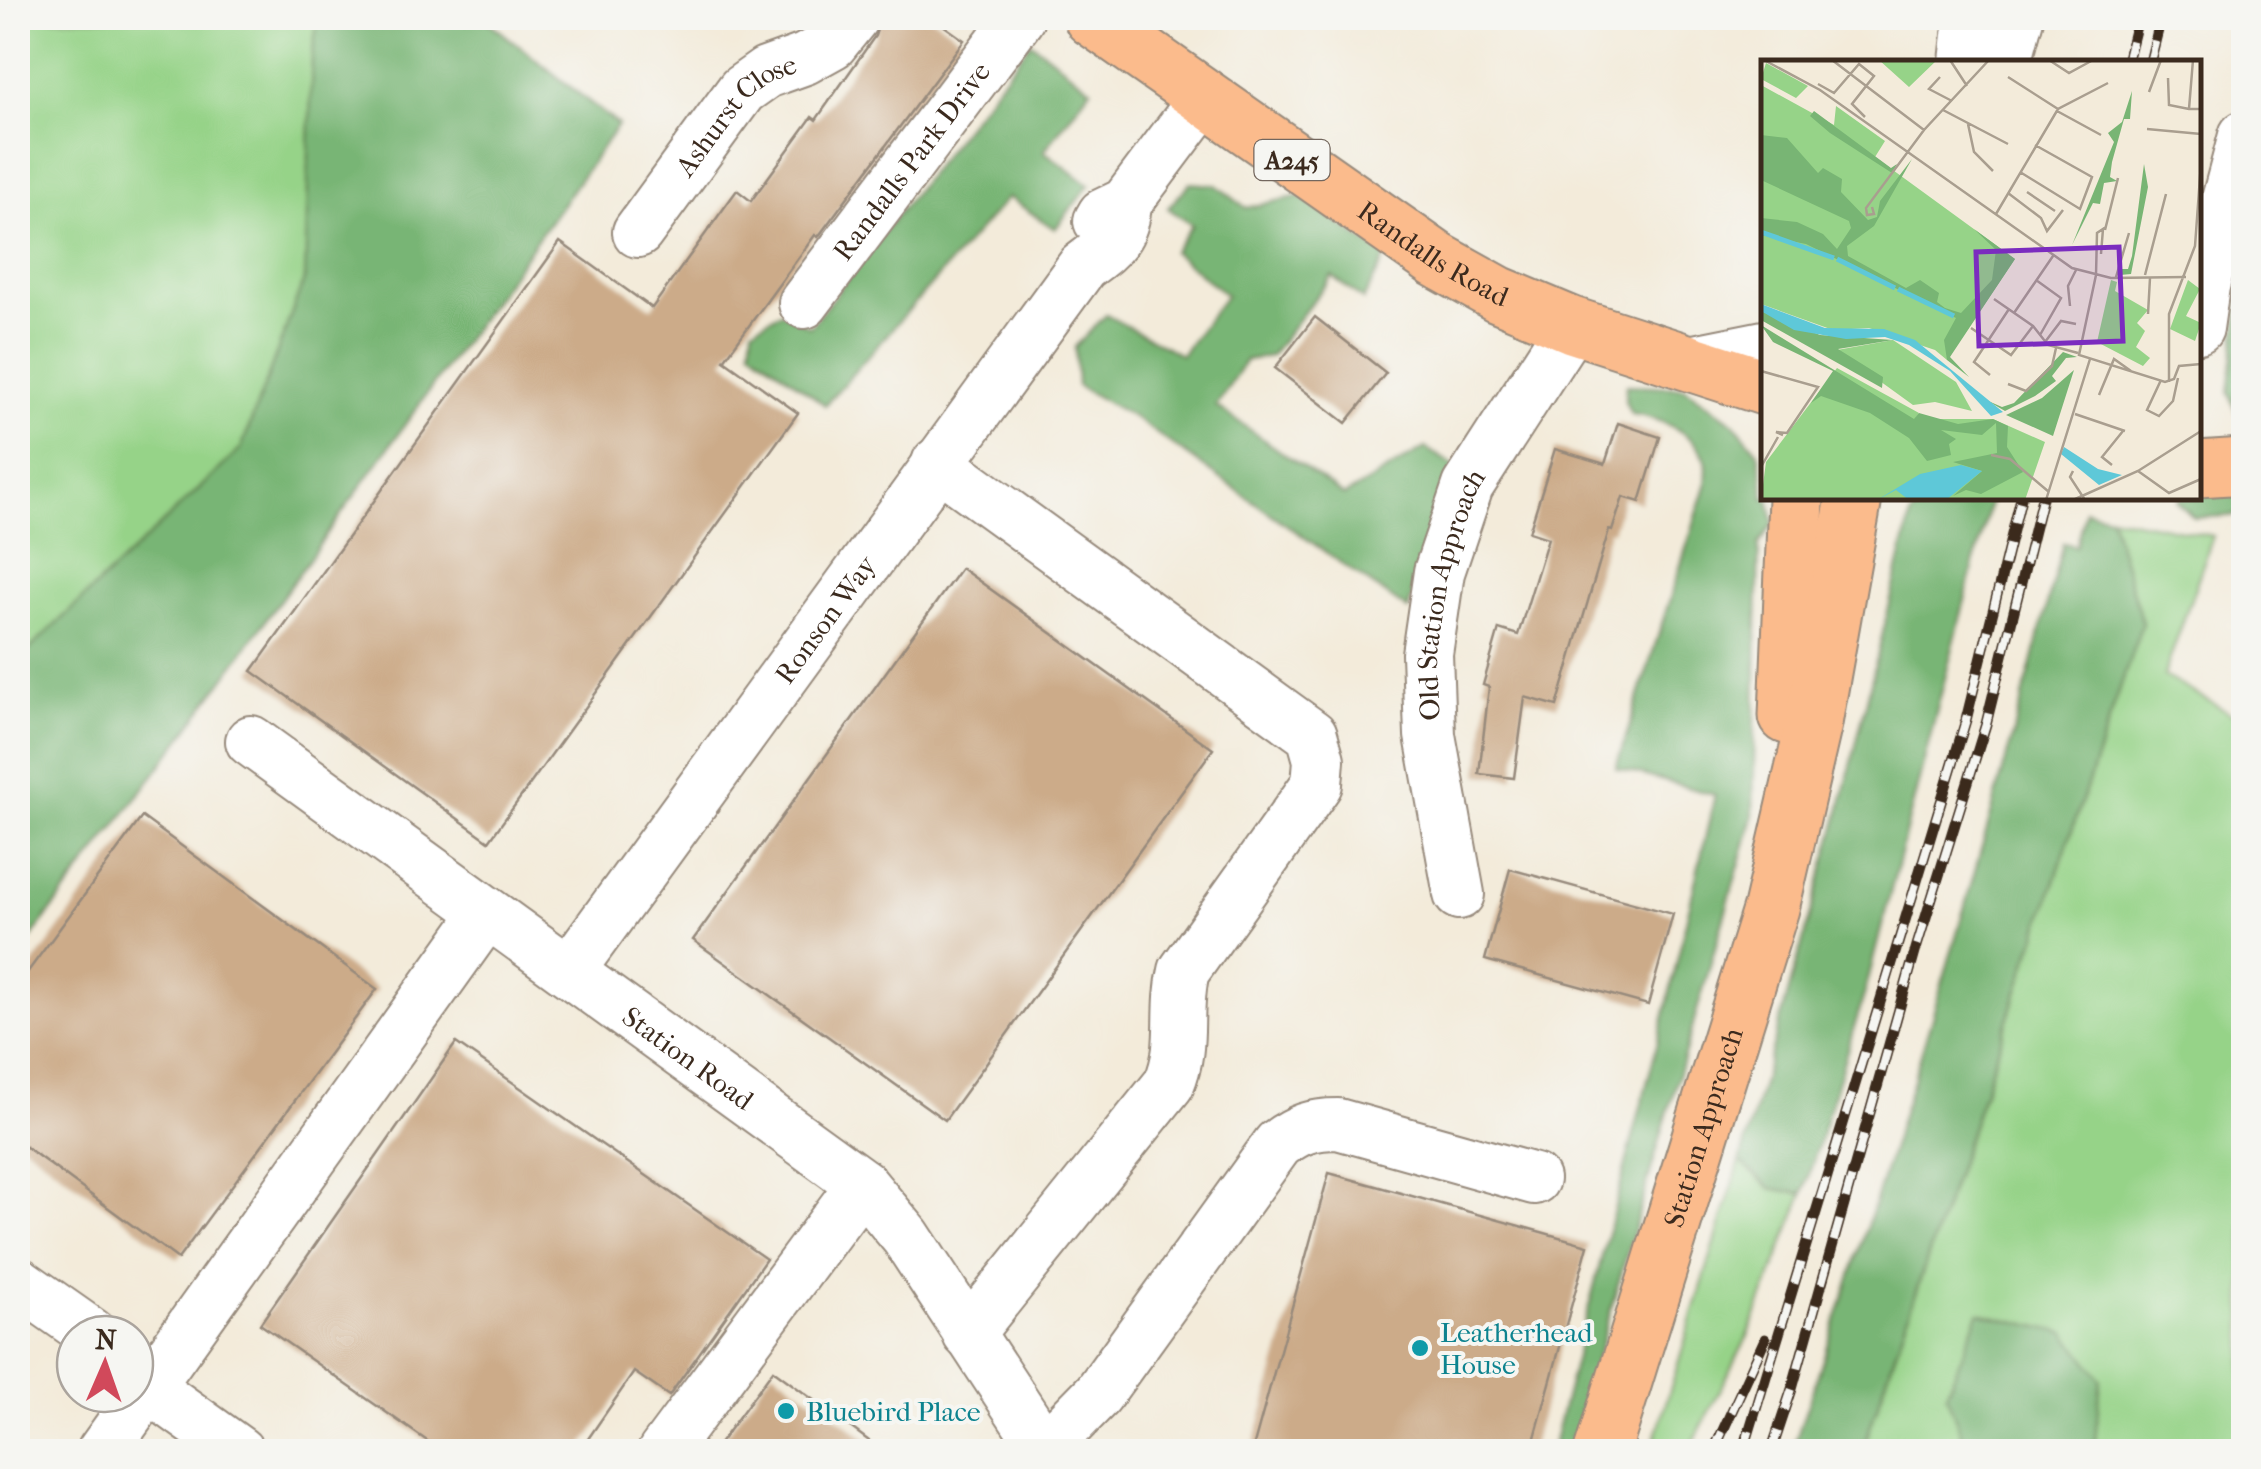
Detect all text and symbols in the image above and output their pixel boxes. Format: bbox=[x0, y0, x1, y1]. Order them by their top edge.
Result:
street label: Ashurst Close bbox=[668, 47, 801, 183]
street label: Randalls Park Drive bbox=[826, 55, 997, 267]
inset map bbox=[1761, 60, 2201, 500]
road number: A245 bbox=[1254, 140, 1330, 180]
street label: Randalls Road bbox=[1351, 194, 1514, 314]
street label: Old Station Approach bbox=[1411, 462, 1492, 721]
street label: Ronson Way bbox=[768, 549, 884, 690]
street label: Station Road bbox=[616, 1000, 761, 1117]
street label: Station Approach bbox=[1657, 1023, 1750, 1231]
north arrow bbox=[55, 1314, 155, 1414]
place label: Leatherhead House bbox=[1440, 1316, 1593, 1381]
text: N bbox=[95, 1323, 118, 1356]
marker: Leatherhead House bbox=[1409, 1337, 1431, 1359]
place label: Bluebird Place bbox=[806, 1395, 981, 1428]
marker: Bluebird Place bbox=[775, 1400, 797, 1422]

